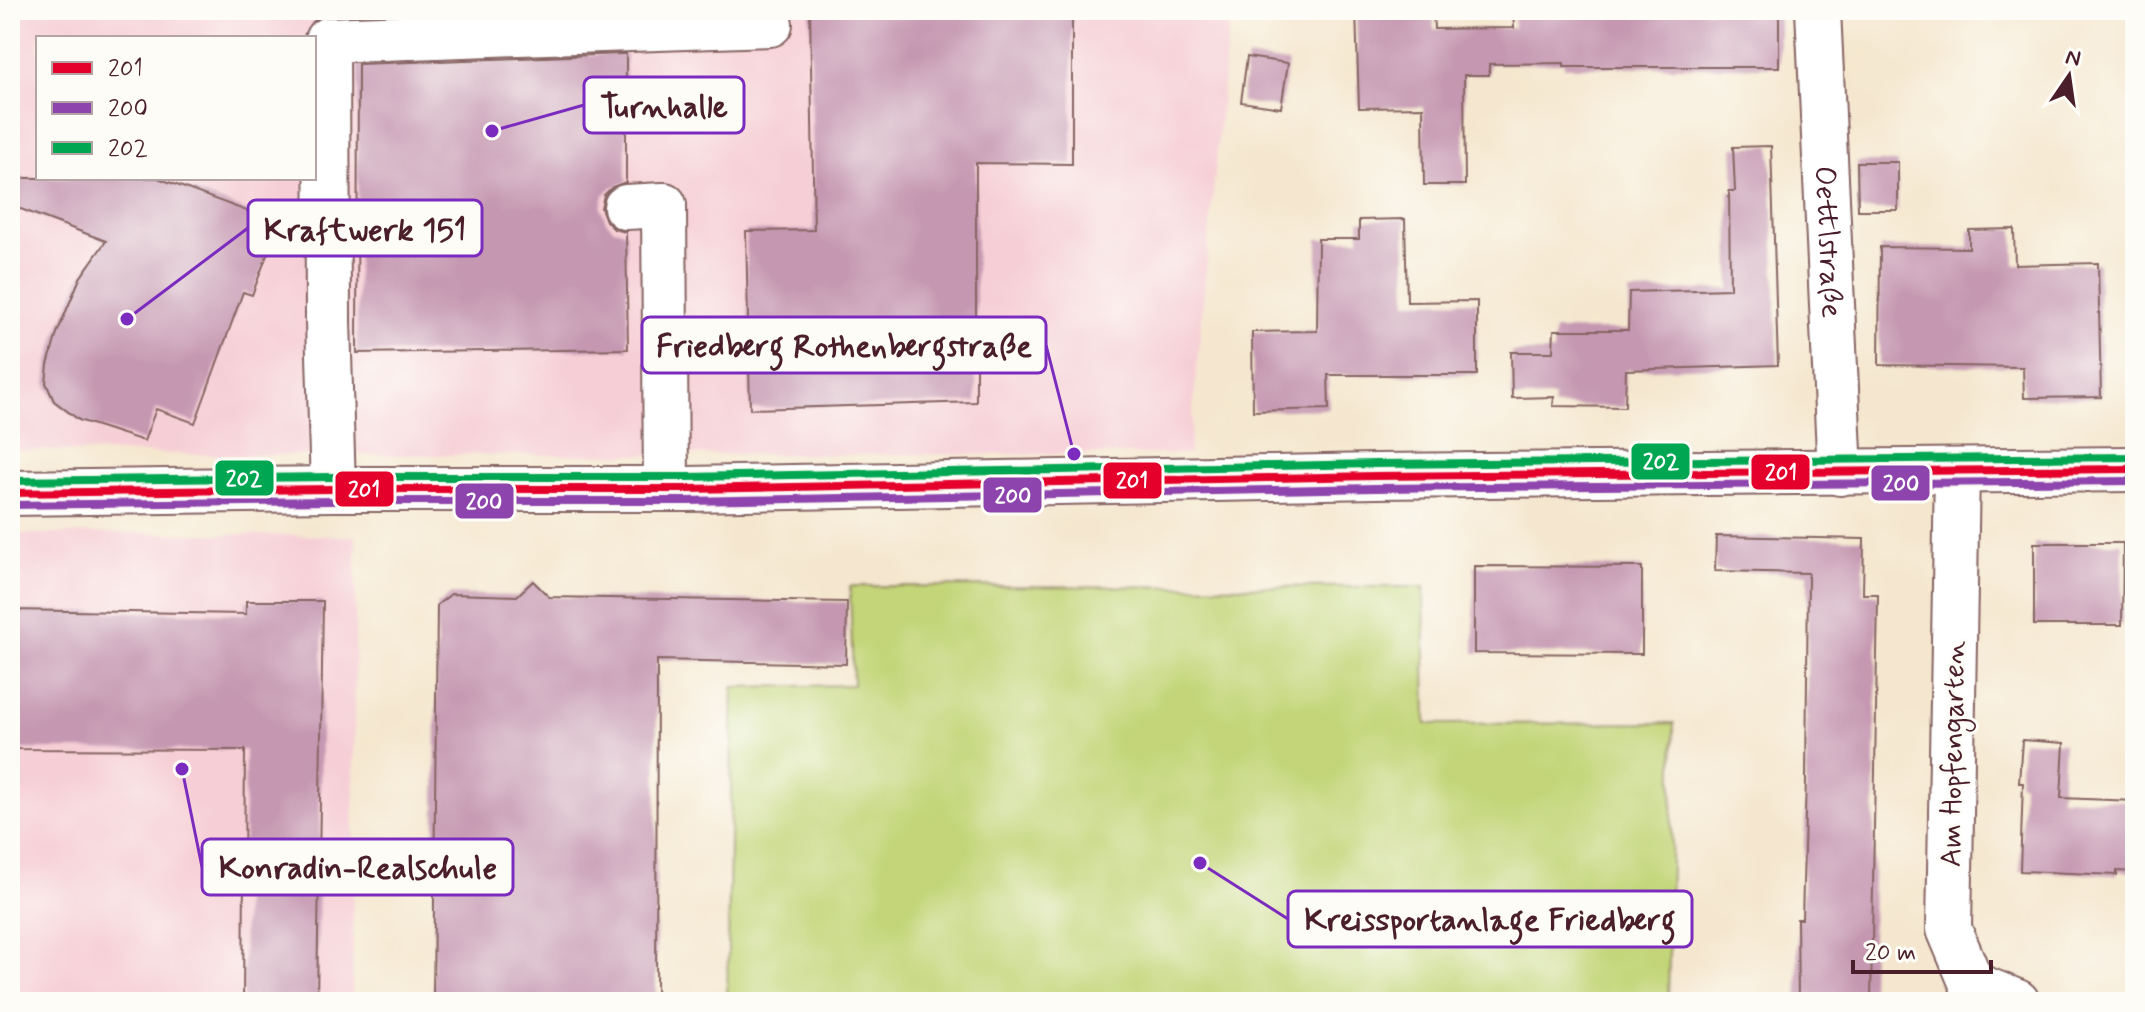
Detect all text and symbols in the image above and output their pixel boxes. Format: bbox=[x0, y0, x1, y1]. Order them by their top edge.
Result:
legend bbox=[36, 36, 316, 180]
north arrow bbox=[2029, 36, 2109, 116]
text: N bbox=[2063, 43, 2083, 74]
text: 201 bbox=[108, 54, 143, 85]
callout: Turnhalle bbox=[584, 77, 744, 133]
text: Turnhalle bbox=[600, 87, 728, 129]
text: 200 bbox=[108, 94, 148, 125]
text: 202 bbox=[108, 134, 148, 165]
street label: Oettlstraße bbox=[1804, 165, 1851, 319]
callout: Kraftwerk 151 bbox=[248, 200, 482, 256]
text: Kraftwerk 151 bbox=[264, 210, 466, 252]
callout: Friedberg Rothenbergstraße bbox=[642, 317, 1046, 373]
text: Friedberg Rothenbergstraße bbox=[656, 326, 1032, 372]
line badge: 202 bbox=[1630, 442, 1691, 481]
text: 202 bbox=[1643, 449, 1679, 477]
line badge: 201 bbox=[1750, 453, 1811, 491]
line badge: 202 bbox=[214, 459, 275, 497]
text: 201 bbox=[1765, 460, 1797, 488]
line badge: 201 bbox=[1102, 461, 1163, 500]
line badge: 200 bbox=[1870, 464, 1931, 502]
text: 202 bbox=[226, 466, 262, 494]
text: 201 bbox=[1116, 468, 1148, 496]
line badge: 201 bbox=[334, 470, 395, 508]
text: 200 bbox=[1883, 471, 1919, 499]
line badge: 200 bbox=[982, 476, 1043, 514]
text: 201 bbox=[348, 477, 380, 505]
line badge: 200 bbox=[454, 482, 515, 520]
text: 200 bbox=[995, 483, 1031, 511]
text: 200 bbox=[466, 489, 502, 517]
street label: Am Hopfengarten bbox=[1932, 640, 1977, 868]
callout: Konradin-Realschule bbox=[202, 839, 513, 895]
text: Konradin-Realschule bbox=[219, 848, 497, 890]
callout: Kreissportanlage Friedberg bbox=[1288, 891, 1692, 947]
text: Kreissportanlage Friedberg bbox=[1304, 900, 1676, 946]
scale bar bbox=[1853, 924, 1991, 974]
text: 20 m bbox=[1865, 938, 1916, 969]

